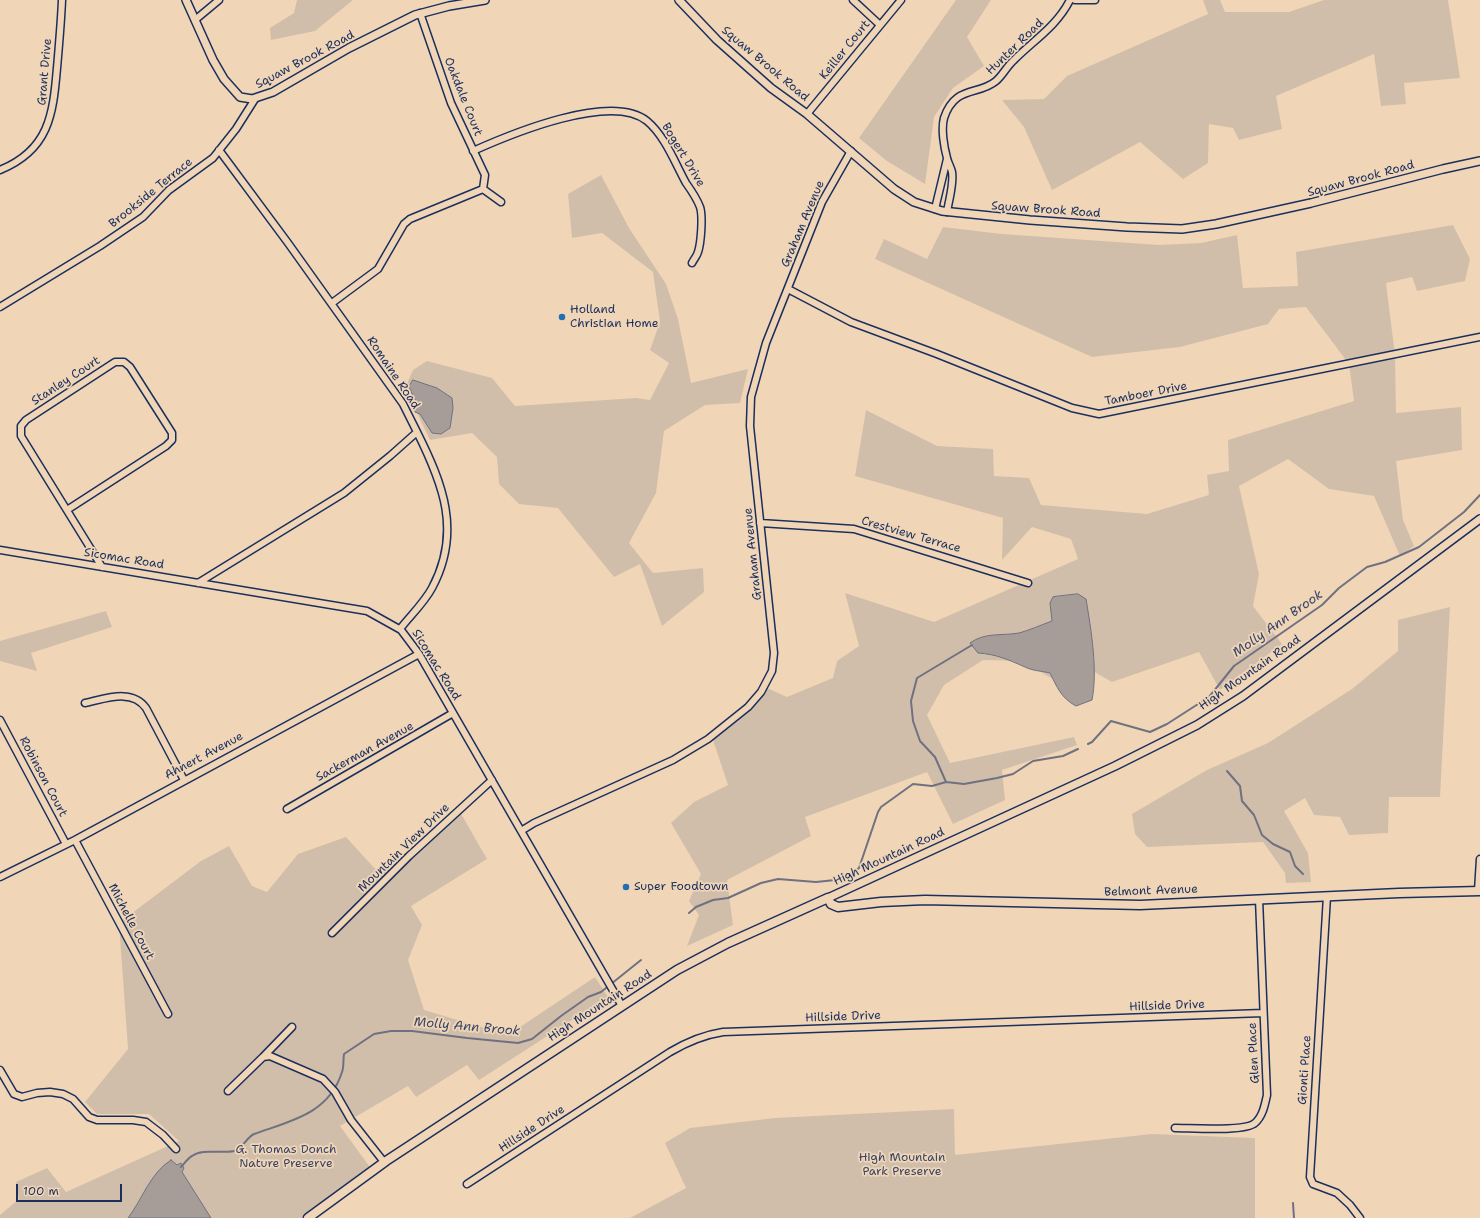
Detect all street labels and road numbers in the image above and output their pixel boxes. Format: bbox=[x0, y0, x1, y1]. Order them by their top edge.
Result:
street label: Hunter Road bbox=[983, 16, 1047, 78]
street label: Keiller Court bbox=[817, 17, 873, 83]
street label: Squaw Brook Road bbox=[718, 23, 812, 105]
street label: Squaw Brook Road bbox=[253, 28, 357, 92]
street label: Grant Drive bbox=[35, 38, 55, 106]
street label: Oakdale Court bbox=[441, 55, 485, 139]
street label: Bogert Drive bbox=[658, 120, 708, 190]
street label: Brookside Terrace bbox=[106, 155, 196, 231]
street label: Squaw Brook Road bbox=[1306, 158, 1416, 200]
street label: Graham Avenue bbox=[778, 178, 828, 270]
street label: Squaw Brook Road bbox=[991, 199, 1101, 221]
street label: Romaine Road bbox=[363, 334, 423, 412]
street label: Stanley Court bbox=[29, 353, 103, 409]
street label: Tamboer Drive bbox=[1103, 379, 1189, 409]
street label: Graham Avenue bbox=[741, 507, 765, 601]
street label: Crestview Terrace bbox=[860, 514, 962, 556]
street label: Sicomac Road bbox=[83, 546, 165, 572]
street label: Sicomac Road bbox=[408, 627, 464, 703]
street label: High Mountain Road bbox=[1196, 632, 1304, 714]
street label: Sackerman Avenue bbox=[314, 719, 416, 785]
street label: Ahnert Avenue bbox=[162, 729, 246, 783]
street label: Robinson Court bbox=[16, 734, 70, 820]
street label: Mountain View Drive bbox=[355, 801, 453, 895]
street label: High Mountain Road bbox=[831, 825, 947, 889]
street label: Michelle Court bbox=[105, 881, 157, 963]
street label: Belmont Avenue bbox=[1104, 882, 1198, 900]
street label: High Mountain Road bbox=[545, 967, 655, 1045]
street label: Hillside Drive bbox=[1129, 997, 1205, 1015]
street label: Hillside Drive bbox=[805, 1008, 881, 1026]
street label: Glen Place bbox=[1245, 1022, 1263, 1084]
street label: Gionti Place bbox=[1295, 1035, 1315, 1105]
street label: Hillside Drive bbox=[496, 1102, 568, 1156]

